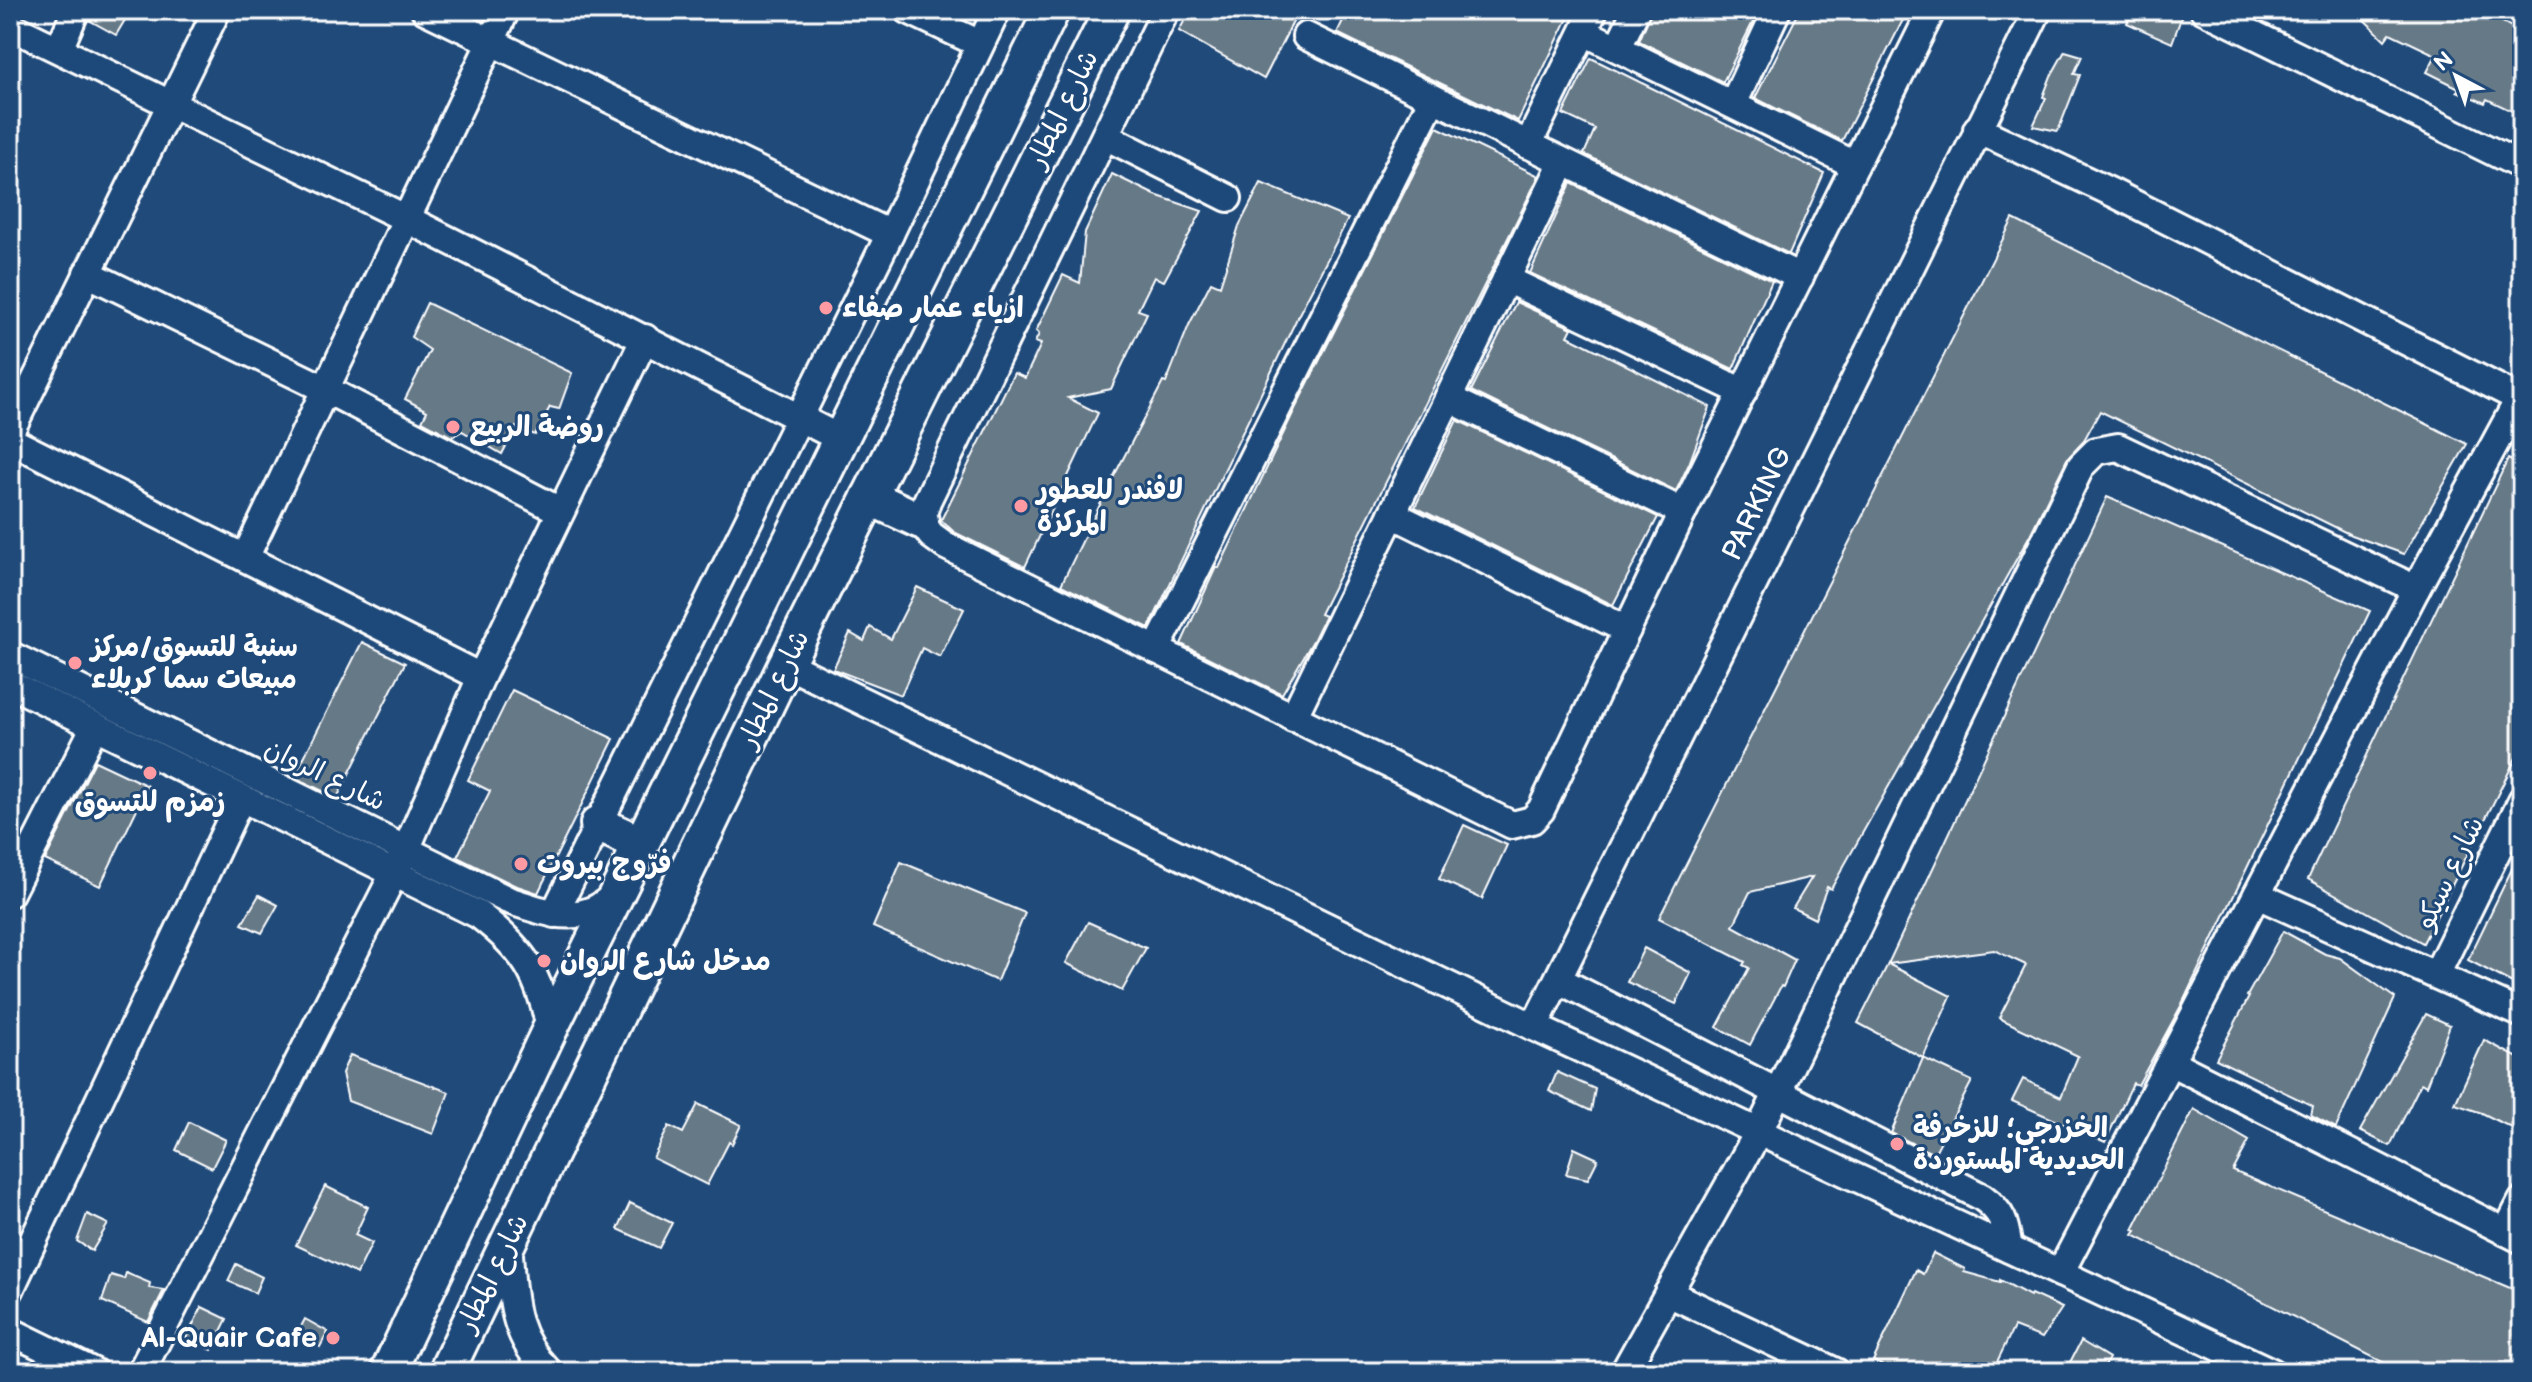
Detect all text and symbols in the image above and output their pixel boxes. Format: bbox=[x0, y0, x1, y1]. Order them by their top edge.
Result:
north arrow bbox=[2416, 36, 2496, 116]
street label: شارع المطار bbox=[1019, 45, 1107, 176]
text: N bbox=[2429, 46, 2459, 78]
place label: ازياء عمار صفاء bbox=[842, 292, 1024, 325]
marker: ازياء عمار صفاء bbox=[817, 299, 835, 317]
place label: روضة الربيع bbox=[469, 411, 604, 446]
marker: روضة الربيع bbox=[444, 418, 462, 436]
street label: PARKING bbox=[1716, 442, 1798, 566]
place label: لافندر للعطور المركزة bbox=[1034, 474, 1183, 539]
marker: لافندر للعطور المركزة bbox=[1012, 497, 1030, 515]
street label: شارع المطار bbox=[730, 625, 818, 756]
place label: سنبة للتسوق/مركز مبيعات سما كربلاء bbox=[88, 631, 298, 696]
marker: سنبة للتسوق/مركز مبيعات سما كربلاء bbox=[66, 654, 84, 672]
street label: شارع الروان bbox=[258, 731, 391, 820]
marker: زمزم للتسوق bbox=[141, 764, 159, 782]
place label: زمزم للتسوق bbox=[75, 786, 225, 823]
street label: شارع سيكو bbox=[2408, 811, 2493, 937]
place label: فرّوج بيروت bbox=[537, 848, 672, 881]
marker: فرّوج بيروت bbox=[512, 855, 530, 873]
place label: مدخل شارع الروان bbox=[560, 945, 771, 980]
marker: مدخل شارع الروان bbox=[535, 952, 553, 970]
place label: الخزرجي؛ للزخرفة الحديدية المستوردة bbox=[1913, 1112, 2124, 1177]
marker: الخزرجي؛ للزخرفة الحديدية المستوردة bbox=[1888, 1135, 1906, 1153]
street label: شارع المطار bbox=[449, 1209, 537, 1340]
place label: Al-Quair Cafe bbox=[140, 1322, 317, 1355]
marker: Al-Quair Cafe bbox=[324, 1329, 342, 1347]

